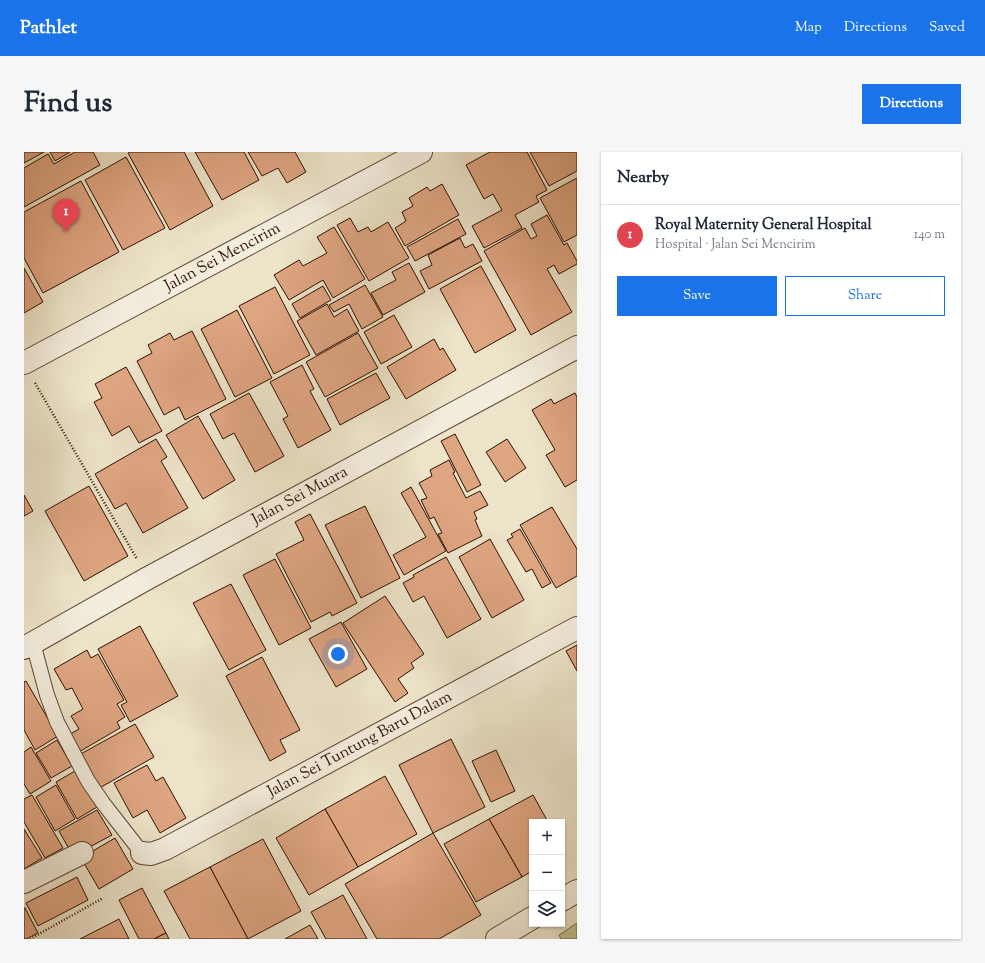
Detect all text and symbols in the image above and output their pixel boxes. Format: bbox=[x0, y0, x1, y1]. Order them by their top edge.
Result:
text: Pathlet bbox=[20, 15, 77, 42]
text: Map bbox=[795, 18, 822, 38]
text: Directions bbox=[844, 18, 907, 38]
text: Saved bbox=[929, 18, 965, 38]
text: Find us bbox=[24, 84, 112, 124]
button: Directions bbox=[862, 84, 961, 124]
text: Nearby bbox=[617, 166, 669, 190]
pin: 1 bbox=[53, 199, 79, 232]
text: Royal Maternity General Hospital bbox=[655, 215, 872, 236]
street label: Jalan Sei Mencirim bbox=[160, 217, 285, 298]
text: 1 bbox=[628, 226, 632, 244]
text: 140 m bbox=[914, 226, 945, 244]
text: Hospital · Jalan Sei Mencirim bbox=[655, 236, 816, 254]
button: Save bbox=[617, 276, 777, 316]
button: Share bbox=[785, 276, 945, 316]
street label: Jalan Sei Muara bbox=[247, 461, 353, 532]
your location bbox=[328, 644, 348, 664]
street label: Jalan Sei Tuntung Baru Dalam bbox=[263, 686, 456, 804]
map controls bbox=[529, 819, 565, 927]
button: + bbox=[529, 819, 565, 855]
button: − bbox=[529, 855, 565, 891]
button: layers bbox=[529, 891, 565, 927]

